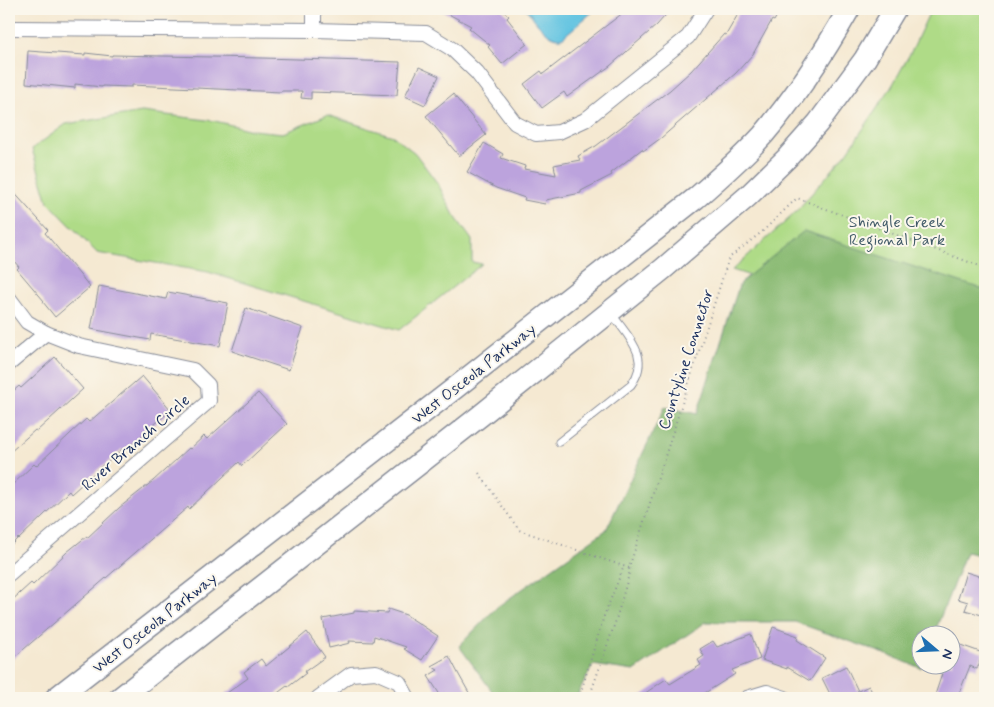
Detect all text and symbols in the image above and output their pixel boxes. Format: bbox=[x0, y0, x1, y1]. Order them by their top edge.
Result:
park label: Shingle Creek Regional Park bbox=[849, 212, 945, 252]
street label: Countyline Connector bbox=[654, 286, 719, 432]
street label: West Osceola Parkway bbox=[407, 319, 540, 429]
street label: River Branch Circle bbox=[77, 390, 195, 496]
street label: West Osceola Parkway bbox=[88, 568, 221, 678]
north arrow bbox=[912, 624, 962, 674]
text: N bbox=[937, 647, 957, 661]

